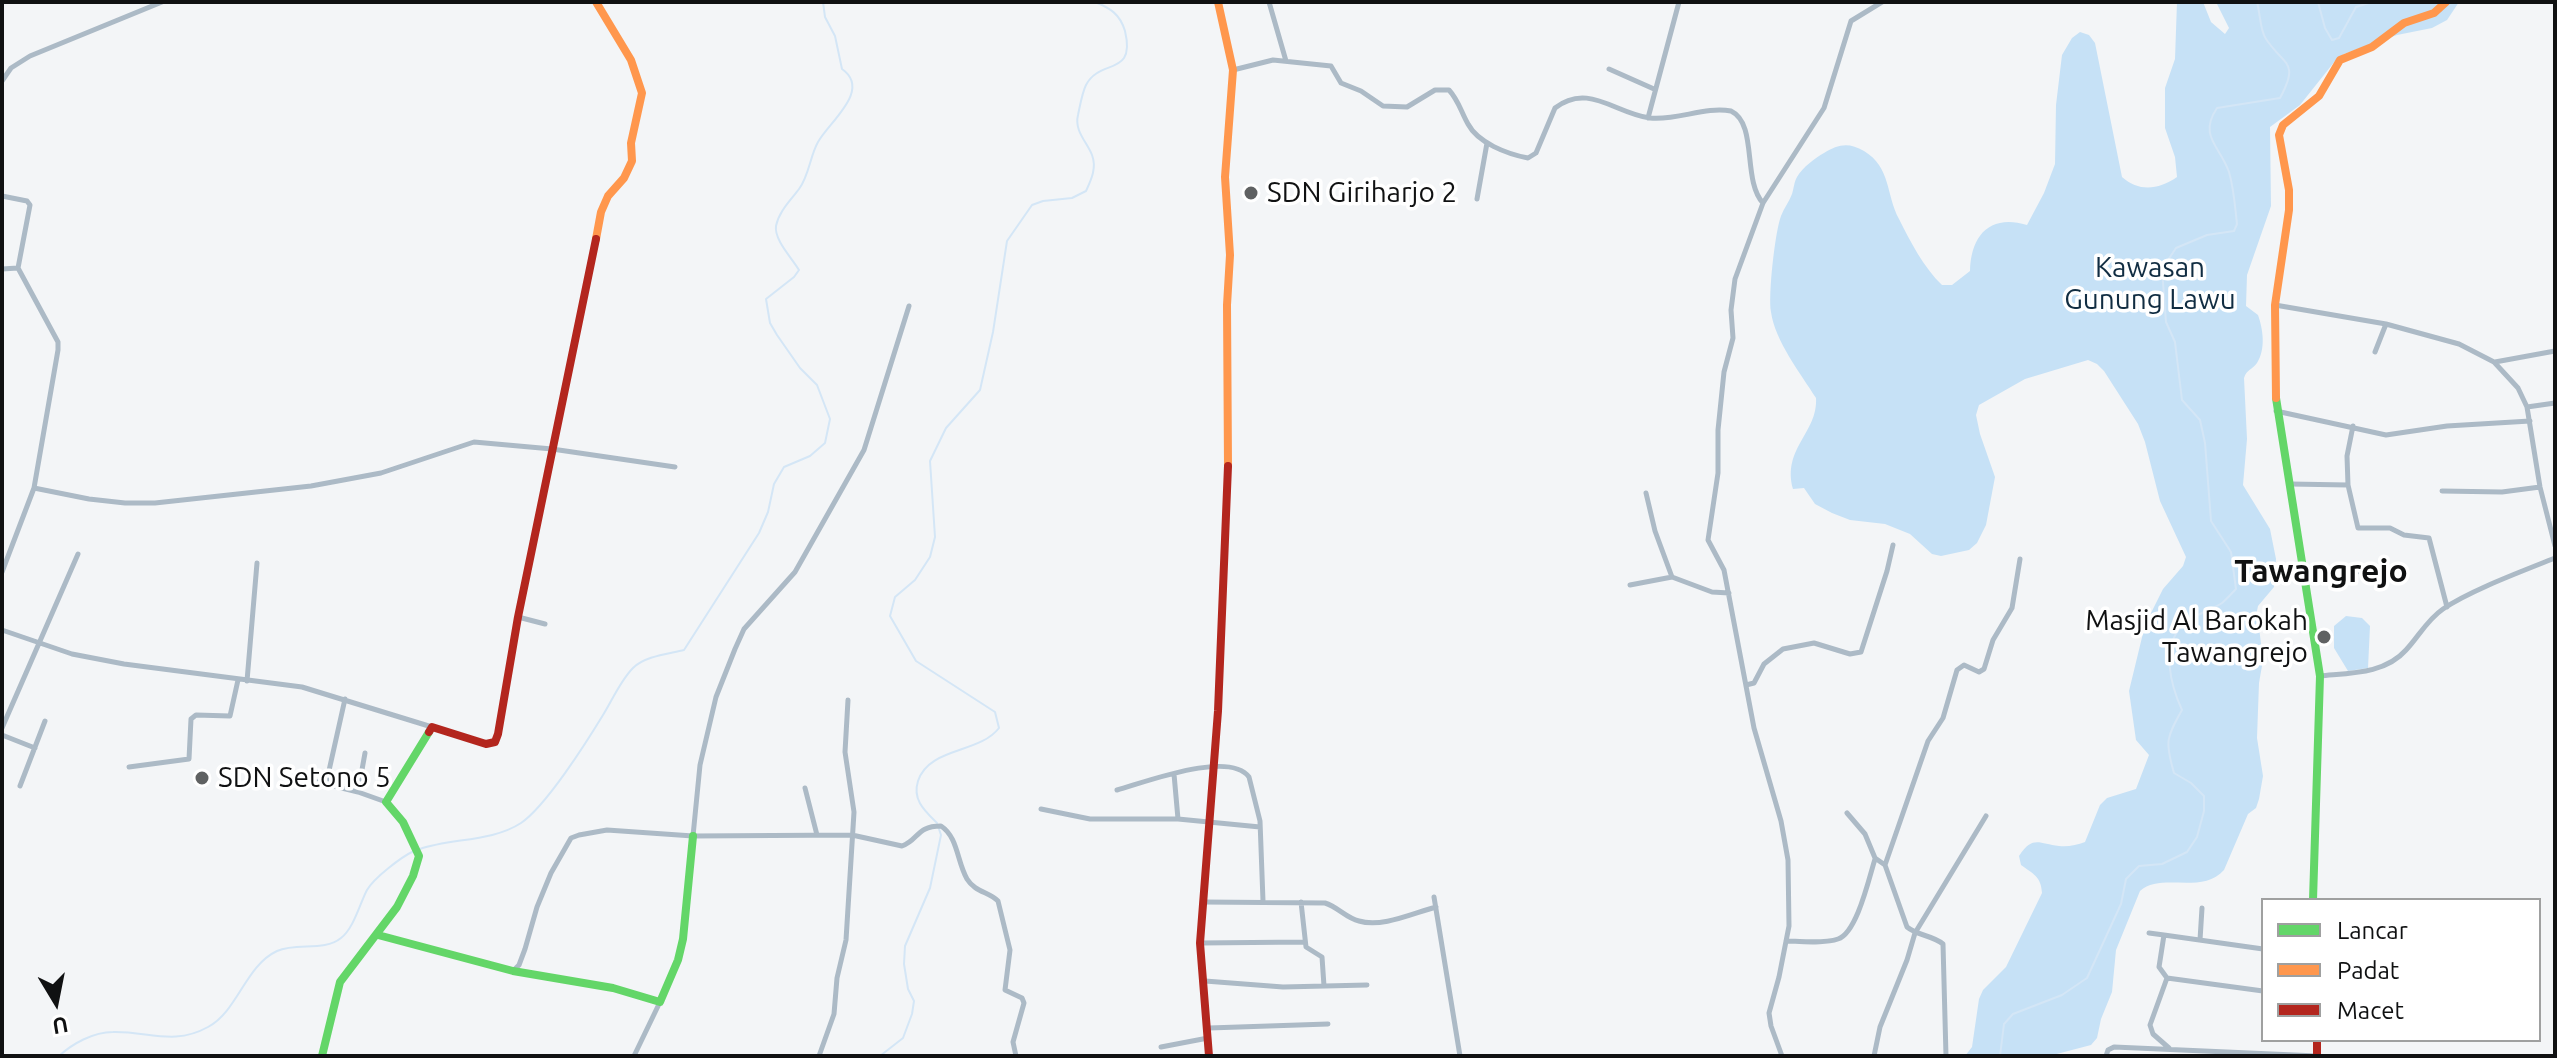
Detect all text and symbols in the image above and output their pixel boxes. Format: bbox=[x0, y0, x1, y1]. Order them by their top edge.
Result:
place label: SDN Giriharjo 2 bbox=[1267, 176, 1457, 210]
marker: SDN Giriharjo 2 bbox=[1242, 184, 1260, 202]
park label: Kawasan Gunung Lawu bbox=[2064, 251, 2236, 317]
district label: Tawangrejo bbox=[2234, 552, 2408, 590]
place label: Masjid Al Barokah Tawangrejo bbox=[2085, 604, 2308, 670]
marker: Masjid Al Barokah Tawangrejo bbox=[2315, 628, 2333, 646]
place label: SDN Setono 5 bbox=[218, 761, 391, 795]
marker: SDN Setono 5 bbox=[193, 769, 211, 787]
legend bbox=[2261, 898, 2541, 1042]
text: Lancar bbox=[2337, 917, 2408, 944]
text: Padat bbox=[2337, 957, 2399, 984]
north arrow bbox=[16, 962, 96, 1042]
text: Macet bbox=[2337, 997, 2404, 1024]
text: U bbox=[50, 1012, 70, 1040]

